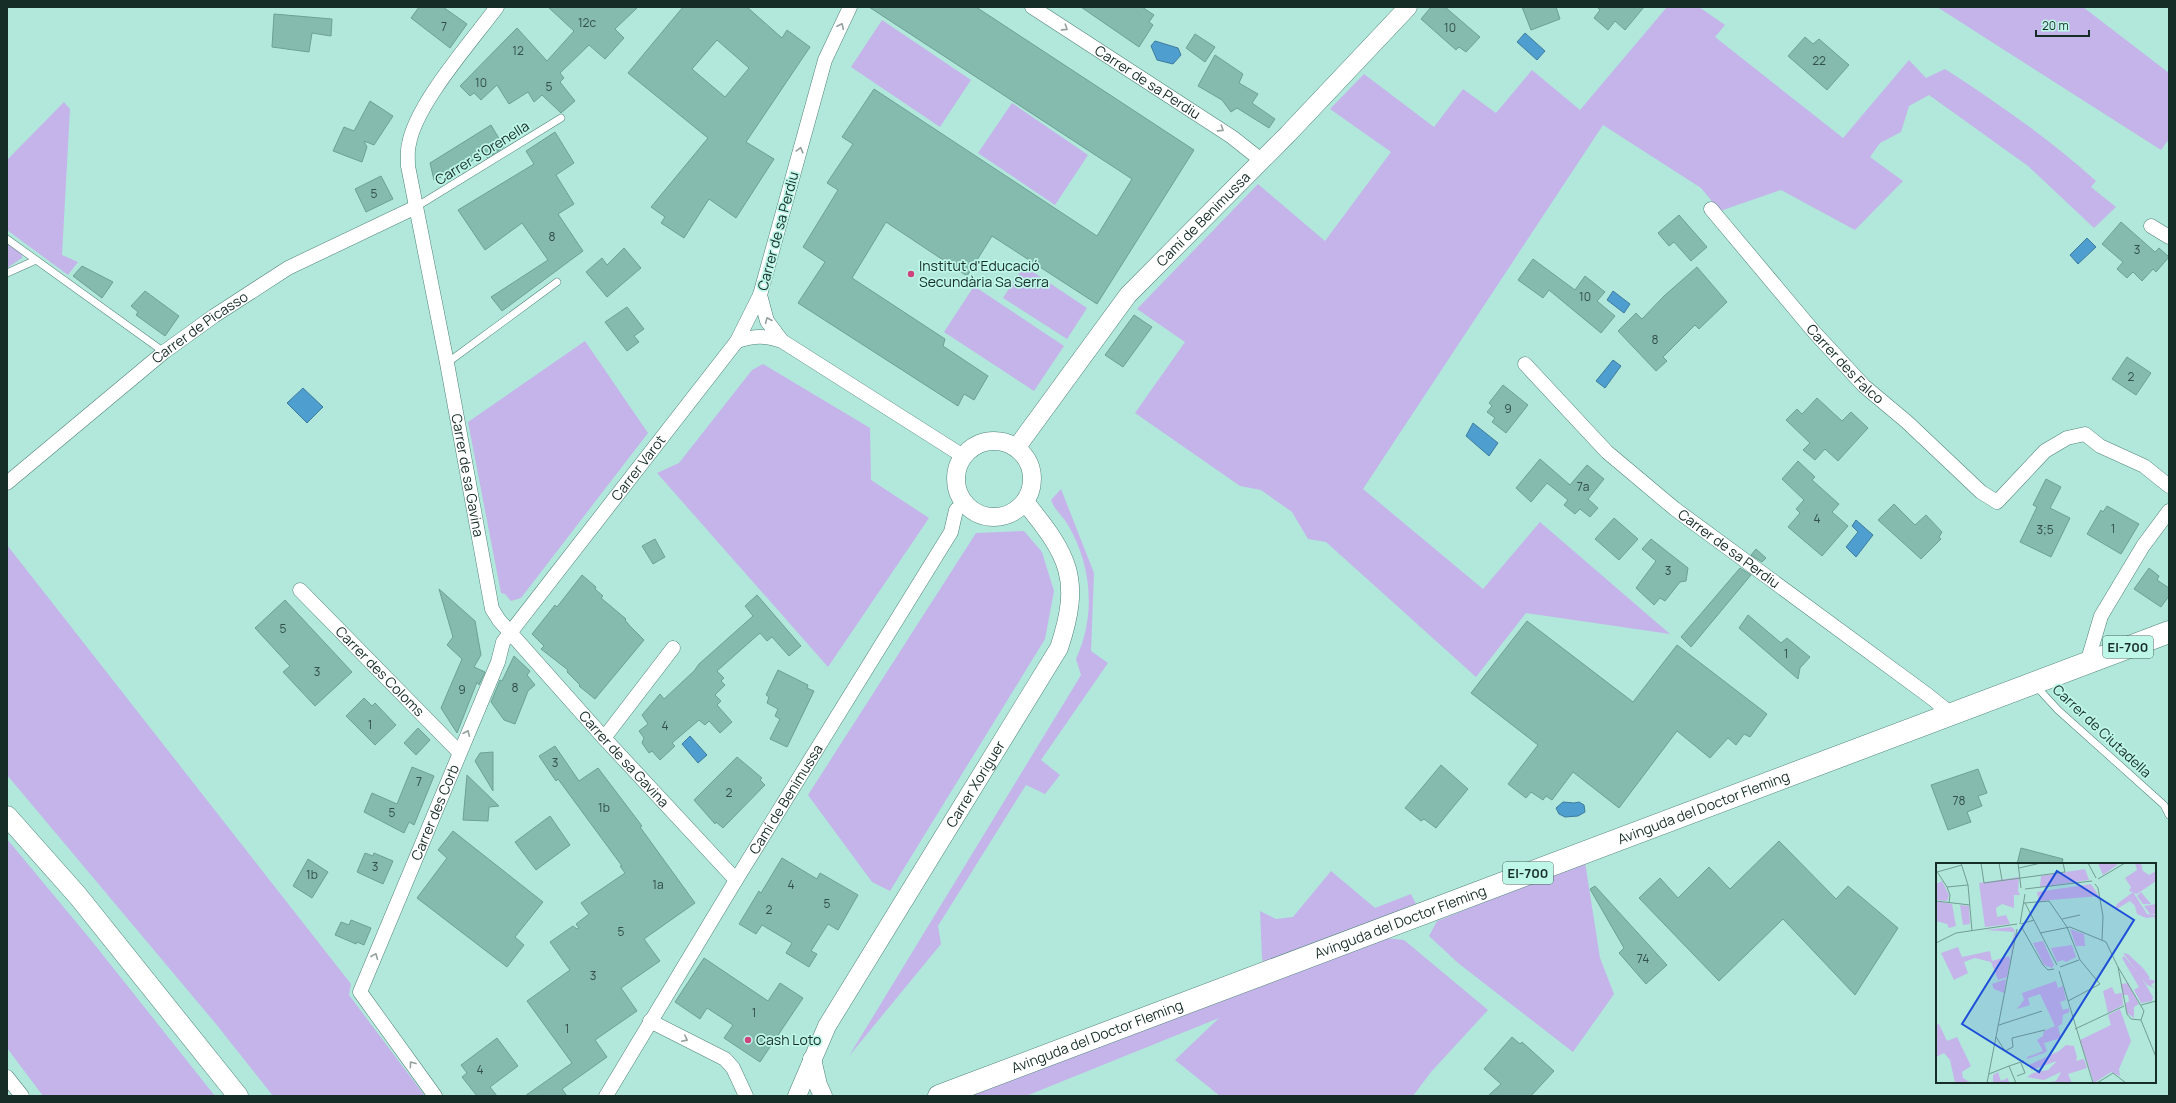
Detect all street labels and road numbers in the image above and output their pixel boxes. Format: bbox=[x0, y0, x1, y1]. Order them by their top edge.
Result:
street label: Carrer de sa Perdiu bbox=[1091, 40, 1205, 123]
street label: Carrer s'Orenella bbox=[431, 116, 532, 189]
street label: Camí de Benimussa bbox=[1152, 168, 1254, 270]
street label: Carrer de sa Perdiu bbox=[753, 169, 803, 292]
street label: Carrer de Picasso bbox=[147, 287, 251, 367]
street label: Carrer des Falco bbox=[1802, 320, 1888, 408]
street label: Carrer de sa Gavina bbox=[447, 412, 489, 538]
street label: Carrer Varot bbox=[606, 431, 670, 504]
street label: Carrer de sa Perdiu bbox=[1674, 504, 1784, 592]
street label: Carrer des Coloms bbox=[332, 622, 429, 720]
road number: EI-700 bbox=[2103, 636, 2153, 658]
street label: Carrer de Ciutadella bbox=[2049, 680, 2156, 782]
street label: Carrer de sa Gavina bbox=[575, 706, 674, 811]
street label: Carrer Xoriguer bbox=[941, 737, 1009, 831]
street label: Camí de Benimussa bbox=[744, 740, 827, 858]
street label: Carrer des Corb bbox=[406, 761, 463, 863]
street label: Avinguda del Doctor Fleming bbox=[1615, 766, 1792, 848]
road number: EI-700 bbox=[1503, 862, 1553, 884]
street label: Avinguda del Doctor Fleming bbox=[1312, 880, 1489, 963]
street label: Avinguda del Doctor Fleming bbox=[1008, 995, 1186, 1077]

